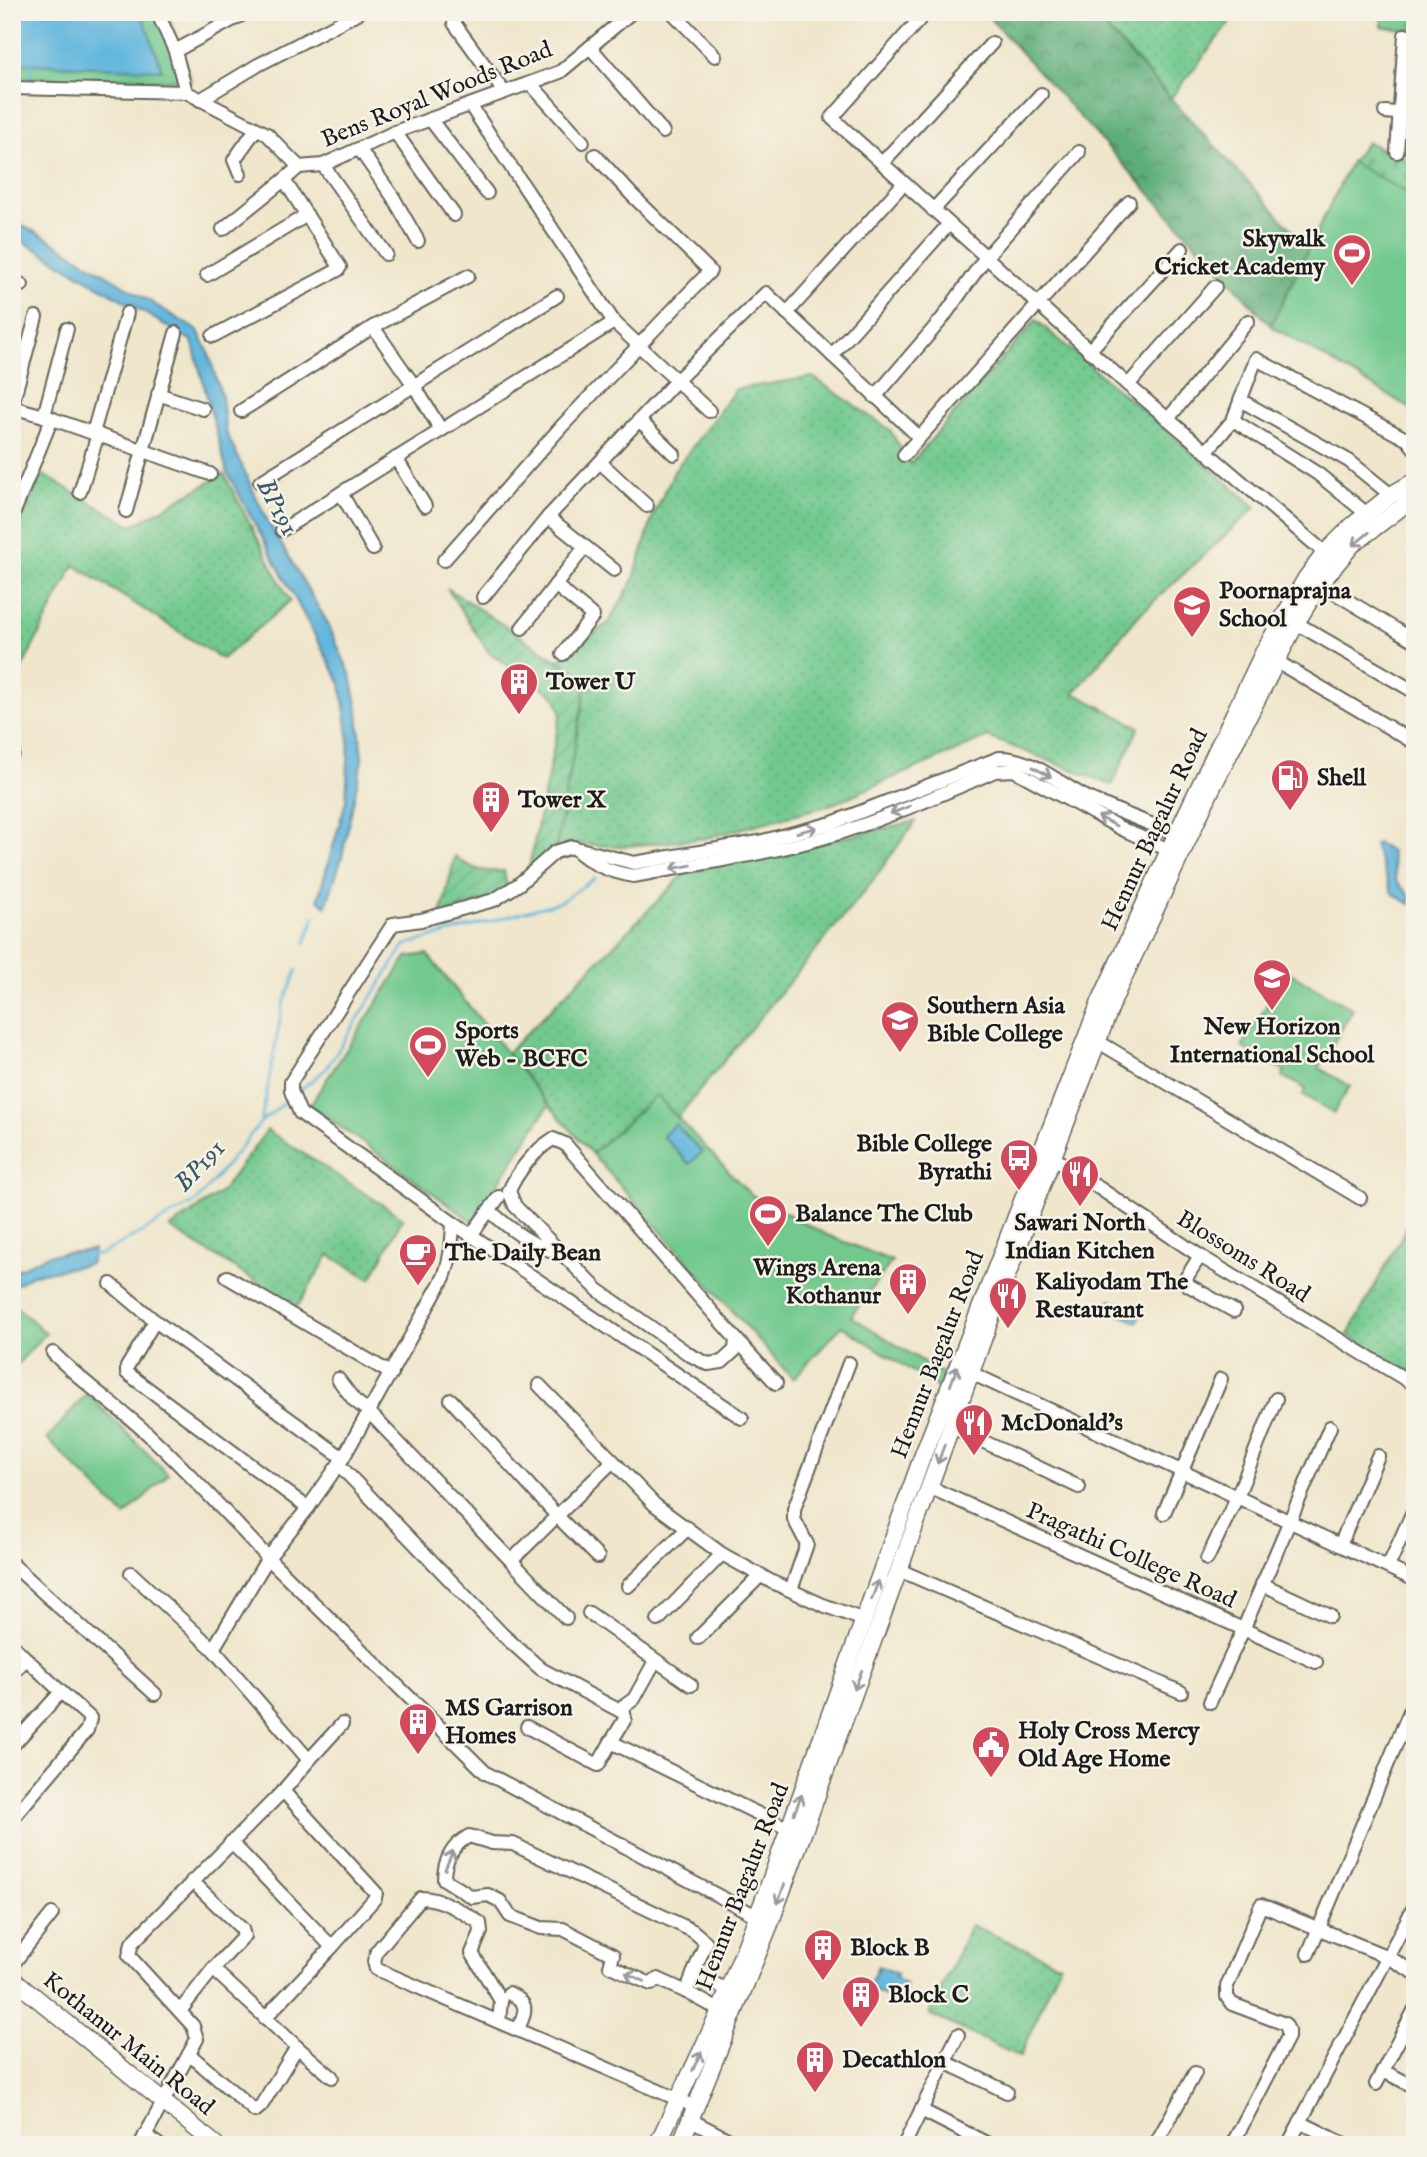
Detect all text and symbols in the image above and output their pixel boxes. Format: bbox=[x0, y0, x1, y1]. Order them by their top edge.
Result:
street label: Bens Royal Woods Road bbox=[317, 34, 557, 155]
place label: Skywalk Cricket Academy bbox=[1154, 224, 1326, 283]
sports icon: Skywalk Cricket Academy bbox=[1331, 232, 1373, 287]
water label: BP191 bbox=[248, 472, 306, 542]
one-way arrow bbox=[1352, 531, 1370, 546]
place label: Poornaprajna School bbox=[1219, 576, 1352, 635]
school or university icon: Poornaprajna School bbox=[1171, 584, 1213, 639]
building icon: Tower U bbox=[498, 661, 540, 716]
place label: Tower U bbox=[545, 667, 636, 698]
street label: Hennur Bagalur Road bbox=[1094, 724, 1216, 936]
fuel station icon: Shell bbox=[1269, 757, 1311, 812]
place label: Shell bbox=[1317, 763, 1367, 794]
one-way arrow bbox=[1031, 766, 1052, 779]
building icon: Tower X bbox=[470, 779, 512, 834]
place label: Tower X bbox=[517, 785, 607, 816]
one-way arrow bbox=[890, 805, 912, 818]
one-way arrow bbox=[1097, 813, 1118, 827]
one-way arrow bbox=[795, 823, 818, 836]
one-way arrow bbox=[670, 861, 693, 874]
school or university icon: New Horizon International School bbox=[1251, 957, 1293, 1012]
place label: Southern Asia Bible College bbox=[927, 991, 1065, 1050]
school or university icon: Southern Asia Bible College bbox=[879, 999, 921, 1054]
place label: New Horizon International School bbox=[1170, 1012, 1375, 1071]
place label: Sports Web - BCFC bbox=[454, 1016, 588, 1075]
sports icon: Sports Web - BCFC bbox=[407, 1024, 449, 1079]
place label: Bible College Byrathi bbox=[856, 1129, 993, 1188]
water label: BP191 bbox=[167, 1133, 233, 1199]
bus stop icon: Bible College Byrathi bbox=[998, 1137, 1040, 1192]
restaurant icon: Sawari North Indian Kitchen bbox=[1059, 1153, 1101, 1208]
sports icon: Balance The Club bbox=[747, 1193, 789, 1248]
place label: Balance The Club bbox=[795, 1199, 973, 1230]
street label: Blossoms Road bbox=[1171, 1204, 1316, 1310]
place label: Sawari North Indian Kitchen bbox=[1005, 1208, 1155, 1267]
cafe icon: The Daily Bean bbox=[397, 1232, 439, 1287]
place label: The Daily Bean bbox=[444, 1238, 601, 1269]
street label: Hennur Bagalur Road bbox=[884, 1247, 992, 1463]
place label: Wings Arena Kothanur bbox=[752, 1253, 882, 1312]
building icon: Wings Arena Kothanur bbox=[887, 1261, 929, 1316]
place label: Kaliyodam The Restaurant bbox=[1035, 1267, 1188, 1326]
restaurant icon: Kaliyodam The Restaurant bbox=[987, 1275, 1029, 1330]
one-way arrow bbox=[949, 1366, 962, 1388]
restaurant icon: McDonald's bbox=[953, 1402, 995, 1457]
place label: McDonald's bbox=[1001, 1408, 1124, 1439]
one-way arrow bbox=[934, 1442, 947, 1464]
street label: Pragathi College Road bbox=[1021, 1496, 1241, 1616]
one-way arrow bbox=[870, 1579, 882, 1601]
one-way arrow bbox=[851, 1668, 864, 1690]
place label: MS Garrison Homes bbox=[445, 1693, 573, 1752]
building icon: MS Garrison Homes bbox=[397, 1701, 439, 1756]
place label: Holy Cross Mercy Old Age Home bbox=[1018, 1716, 1201, 1775]
public building icon: Holy Cross Mercy Old Age Home bbox=[970, 1724, 1012, 1779]
street label: Hennur Bagalur Road bbox=[689, 1779, 797, 1995]
one-way arrow bbox=[793, 1794, 806, 1815]
one-way arrow bbox=[443, 1850, 456, 1871]
one-way arrow bbox=[774, 1882, 786, 1904]
building icon: Block B bbox=[802, 1927, 844, 1982]
place label: Block B bbox=[850, 1933, 930, 1964]
street label: Kothanur Main Road bbox=[36, 1965, 220, 2123]
one-way arrow bbox=[625, 1970, 647, 1983]
building icon: Block C bbox=[840, 1974, 882, 2029]
place label: Block C bbox=[888, 1980, 969, 2011]
building icon: Decathlon bbox=[794, 2039, 836, 2094]
place label: Decathlon bbox=[842, 2045, 946, 2076]
one-way arrow bbox=[690, 2051, 704, 2072]

